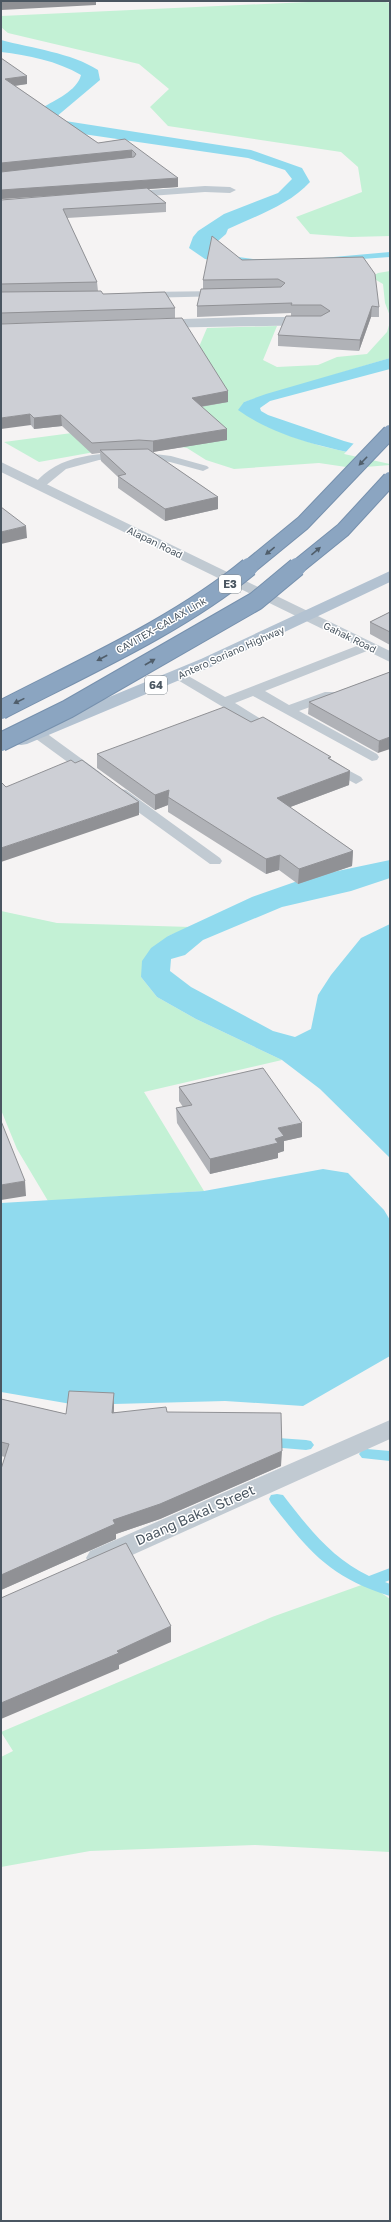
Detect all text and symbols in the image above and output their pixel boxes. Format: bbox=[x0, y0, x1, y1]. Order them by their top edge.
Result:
one-way arrow bbox=[358, 456, 368, 466]
street label: Alapan Road bbox=[125, 523, 185, 561]
one-way arrow bbox=[264, 546, 275, 555]
one-way arrow bbox=[311, 547, 322, 556]
road number: E3 bbox=[219, 575, 241, 593]
street label: CAVITEX–CALAX Link bbox=[114, 594, 208, 656]
street label: Gahak Road bbox=[322, 619, 378, 655]
street label: Antero Soriano Highway bbox=[176, 623, 287, 681]
one-way arrow bbox=[96, 655, 107, 661]
one-way arrow bbox=[144, 658, 156, 665]
road number: 64 bbox=[145, 676, 167, 694]
one-way arrow bbox=[14, 698, 25, 704]
street label: Daang Bakal Street bbox=[133, 1481, 257, 1548]

